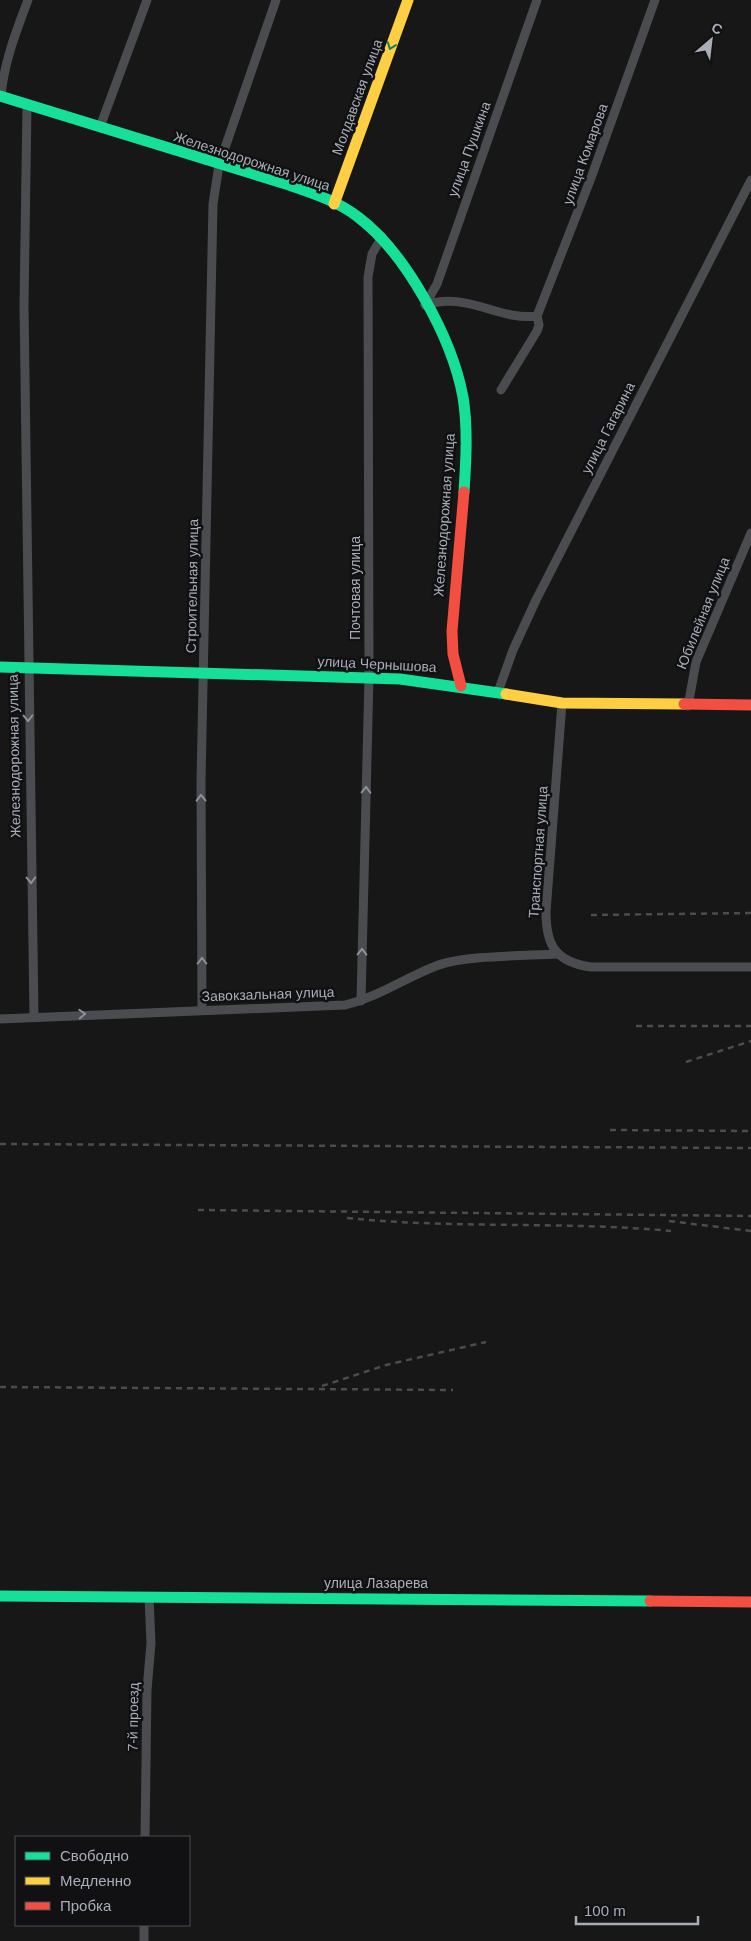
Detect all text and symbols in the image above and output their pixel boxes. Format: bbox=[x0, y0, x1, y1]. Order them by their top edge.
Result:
north arrow bbox=[686, 15, 736, 65]
text: С bbox=[709, 19, 725, 38]
street label: Молдавская улица bbox=[329, 37, 385, 157]
one-way arrow bbox=[387, 41, 397, 50]
street label: улица Пушкина bbox=[444, 99, 494, 199]
street label: улица Комарова bbox=[559, 101, 611, 207]
street label: Железнодорожная улица bbox=[172, 128, 332, 194]
street label: улица Гагарина bbox=[578, 379, 638, 476]
street label: Железнодорожная улица bbox=[430, 433, 458, 597]
street label: Строительная улица bbox=[183, 518, 201, 653]
street label: Почтовая улица bbox=[347, 536, 363, 640]
street label: Юбилейная улица bbox=[673, 555, 733, 671]
street label: улица Чернышова bbox=[317, 653, 437, 675]
street label: Железнодорожная улица bbox=[5, 674, 23, 838]
one-way arrow bbox=[23, 714, 33, 722]
street label: Транспортная улица bbox=[525, 785, 551, 919]
one-way arrow bbox=[361, 786, 371, 794]
one-way arrow bbox=[196, 794, 206, 802]
one-way arrow bbox=[26, 877, 36, 885]
one-way arrow bbox=[357, 948, 367, 956]
one-way arrow bbox=[197, 956, 207, 964]
street label: Завокзальная улица bbox=[201, 984, 335, 1004]
one-way arrow bbox=[79, 1009, 87, 1020]
street label: улица Лазарева bbox=[324, 1575, 428, 1591]
street label: 7-й проезд bbox=[124, 1682, 142, 1752]
legend bbox=[15, 1836, 190, 1926]
text: Свободно bbox=[60, 1847, 129, 1864]
text: Медленно bbox=[60, 1872, 131, 1889]
scale bar bbox=[576, 1894, 698, 1926]
text: Пробка bbox=[60, 1897, 112, 1914]
text: 100 m bbox=[584, 1902, 626, 1919]

